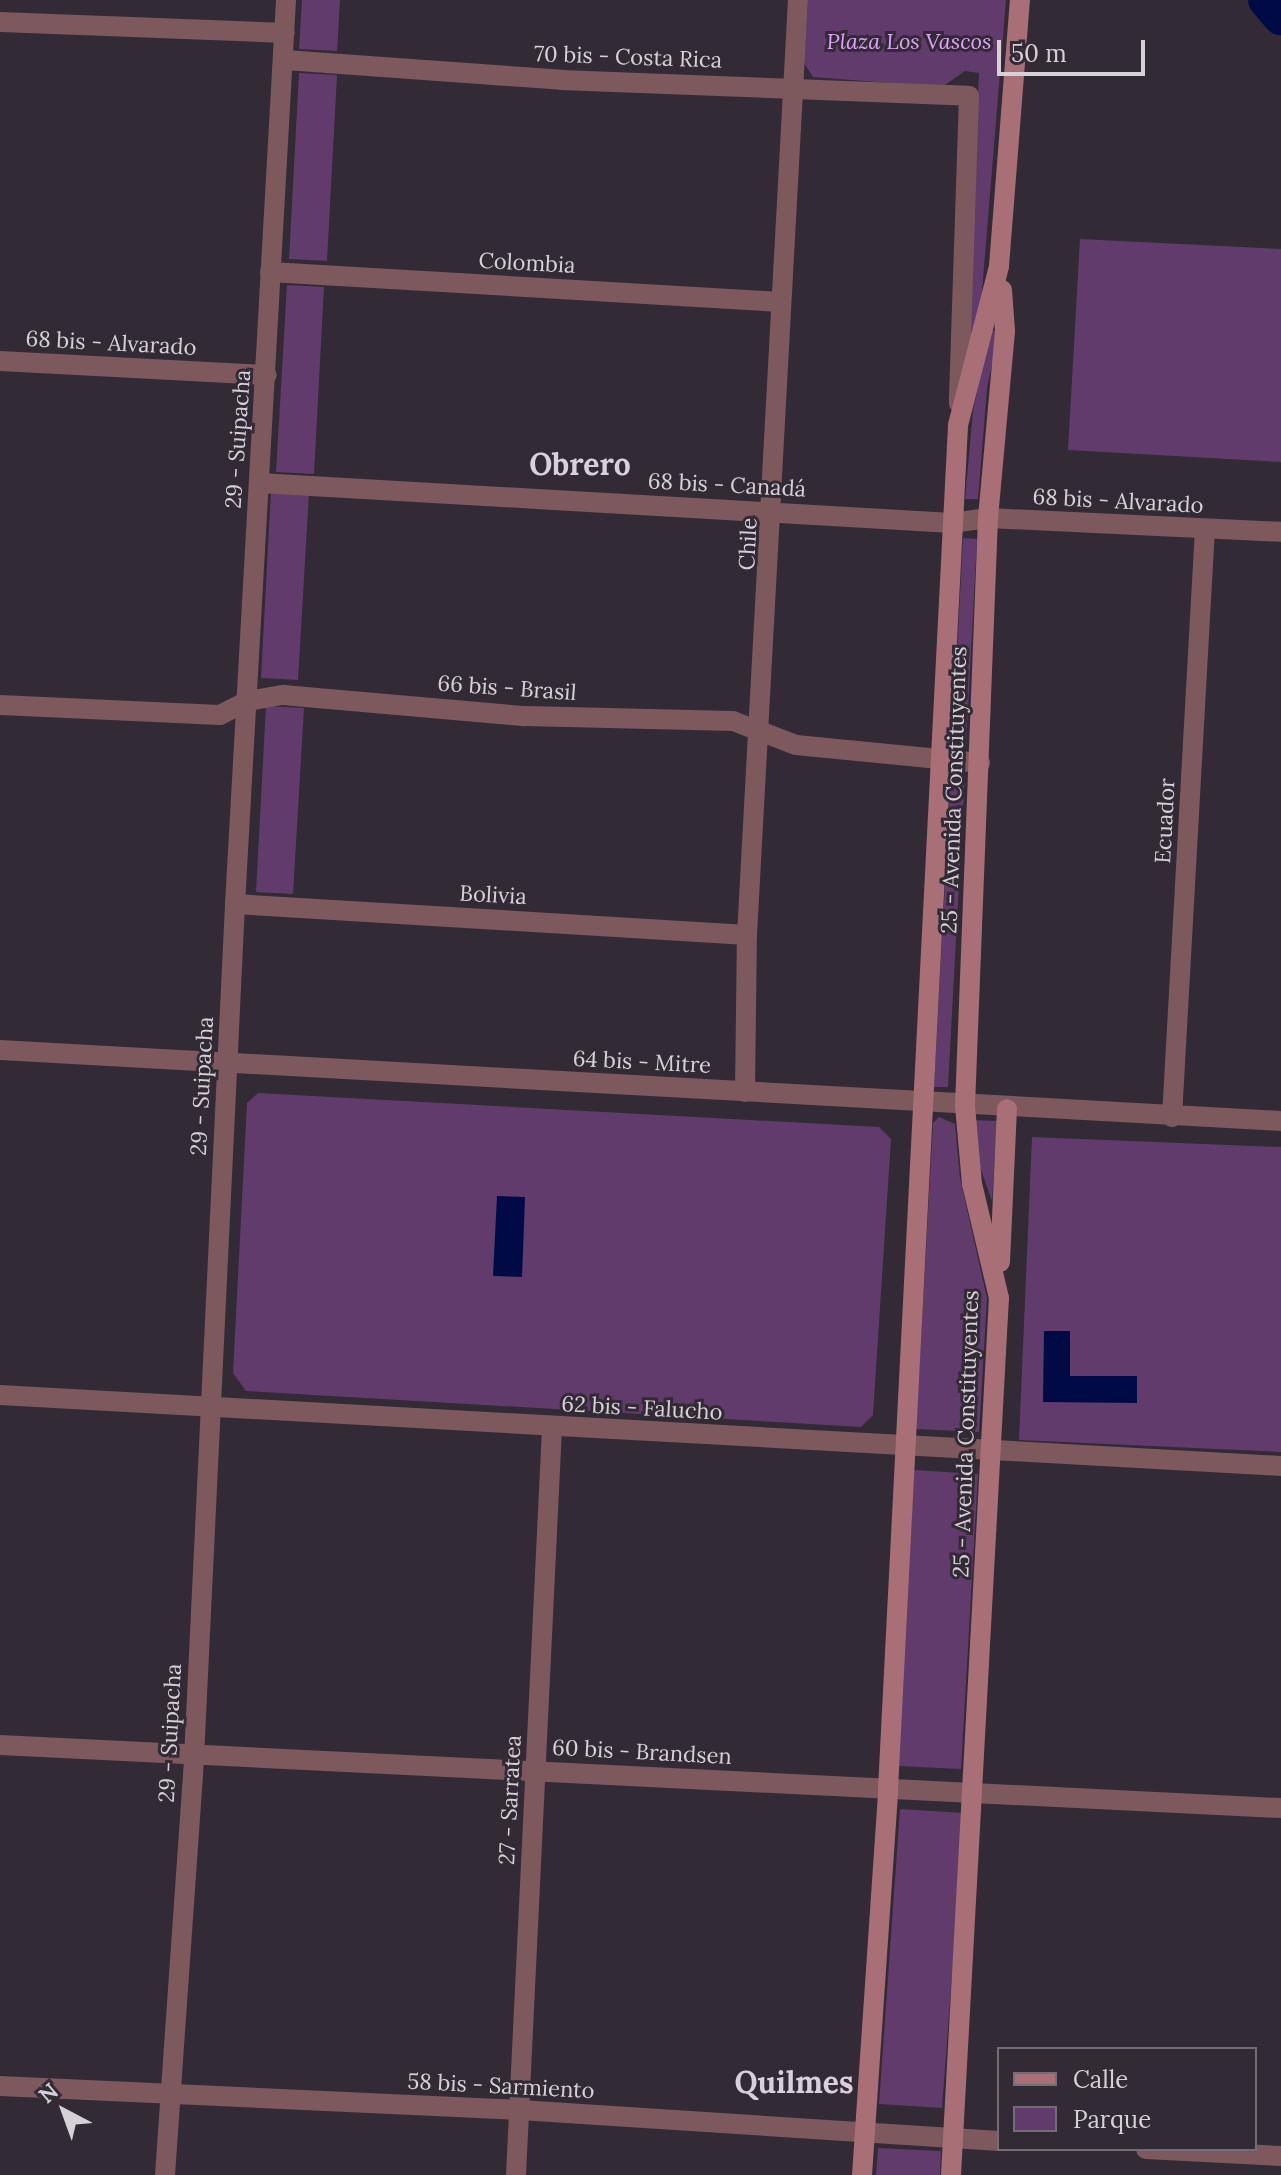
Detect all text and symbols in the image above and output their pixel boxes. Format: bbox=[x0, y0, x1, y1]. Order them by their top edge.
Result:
scale bar bbox=[1001, 24, 1149, 74]
park label: Plaza Los Vascos bbox=[827, 29, 991, 55]
text: 50 m bbox=[1011, 38, 1067, 69]
street label: 70 bis - Costa Rica bbox=[534, 41, 722, 73]
street label: Colombia bbox=[478, 247, 576, 279]
street label: 68 bis - Alvarado bbox=[25, 325, 197, 361]
street label: 29 - Suipacha bbox=[220, 369, 256, 509]
district label: Obrero bbox=[529, 446, 631, 482]
street label: 68 bis - Canadá bbox=[647, 468, 807, 502]
street label: 68 bis - Alvarado bbox=[1032, 483, 1204, 519]
street label: Chile bbox=[733, 517, 763, 571]
street label: 25 - Avenida Constituyentes bbox=[936, 646, 972, 934]
street label: 66 bis - Brasil bbox=[437, 670, 577, 706]
street label: Ecuador bbox=[1150, 778, 1180, 864]
street label: Bolivia bbox=[459, 880, 527, 910]
street label: 29 - Suipacha bbox=[185, 1016, 219, 1156]
street label: 64 bis - Mitre bbox=[572, 1045, 712, 1079]
street label: 25 - Avenida Constituyentes bbox=[948, 1290, 984, 1578]
street label: 62 bis - Falucho bbox=[561, 1391, 723, 1425]
street label: 29 - Suipacha bbox=[153, 1663, 187, 1803]
street label: 27 - Sarratea bbox=[493, 1734, 527, 1866]
street label: 60 bis - Brandsen bbox=[551, 1734, 733, 1770]
legend bbox=[997, 2047, 1257, 2151]
district label: Quilmes bbox=[734, 2064, 854, 2100]
text: Calle bbox=[1073, 2064, 1128, 2095]
street label: 58 bis - Sarmiento bbox=[407, 2068, 595, 2104]
north arrow bbox=[24, 2071, 104, 2151]
text: N bbox=[33, 2077, 64, 2109]
text: Parque bbox=[1073, 2104, 1151, 2135]

